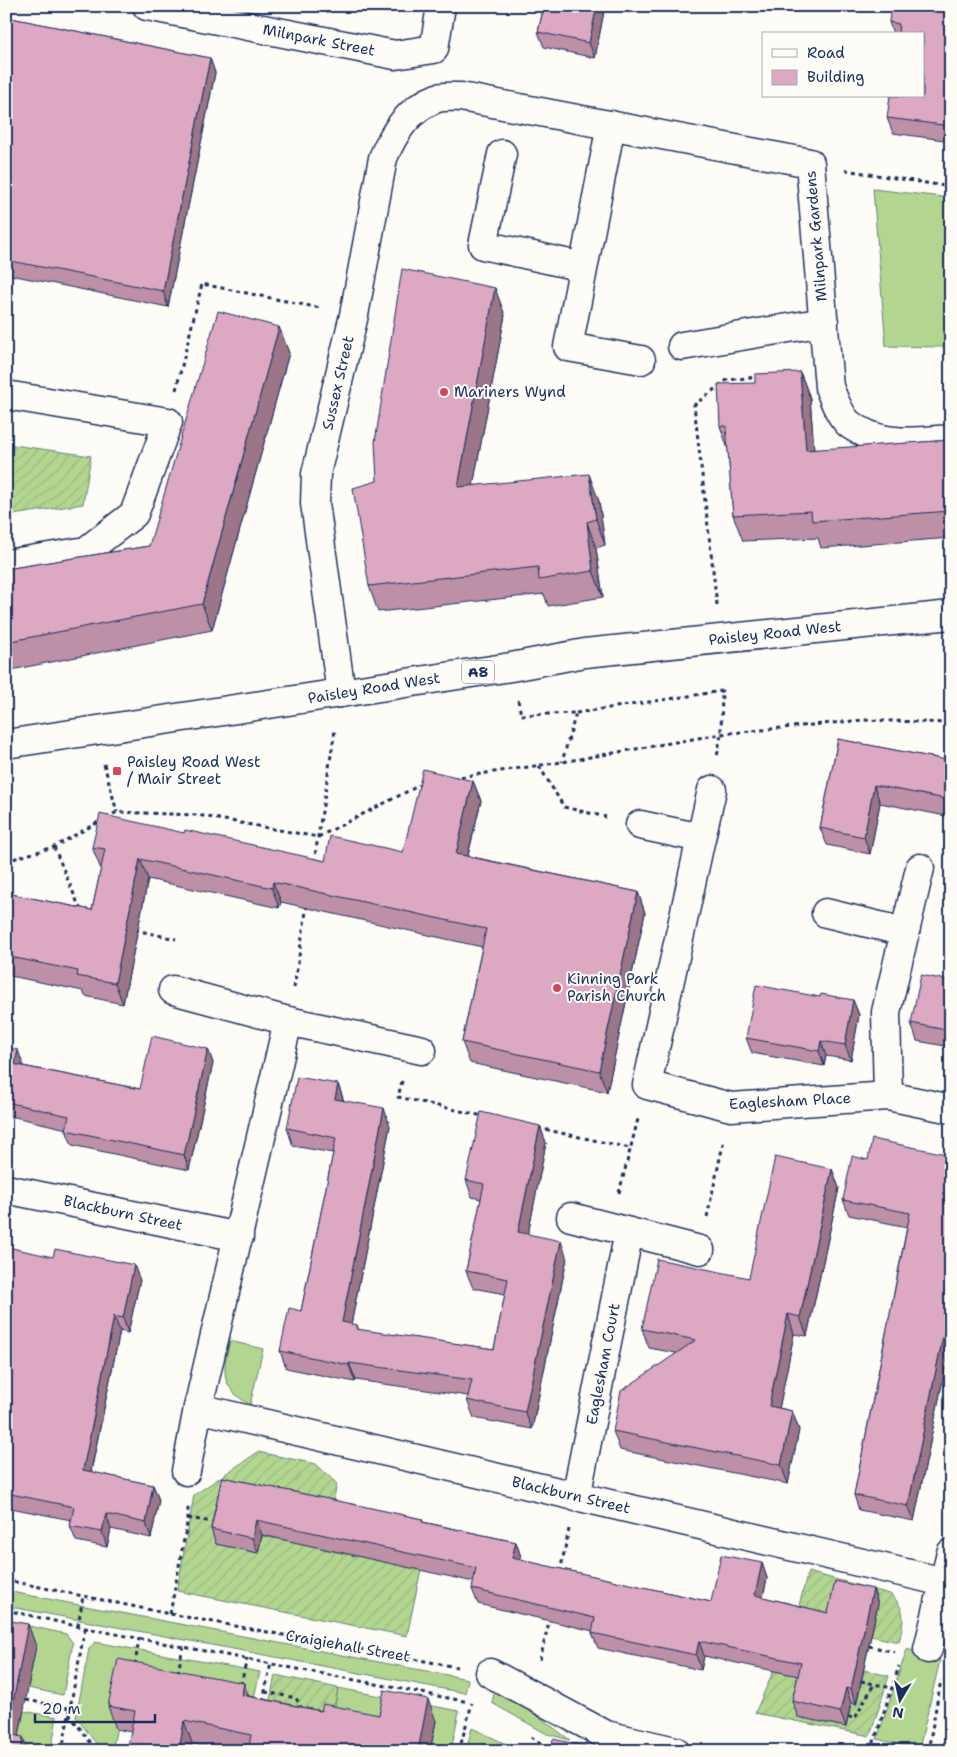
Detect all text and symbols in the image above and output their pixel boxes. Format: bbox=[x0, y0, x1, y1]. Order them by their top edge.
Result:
street label: Milnpark Street bbox=[261, 19, 377, 61]
legend bbox=[762, 32, 924, 98]
text: Road bbox=[807, 43, 845, 63]
text: Building bbox=[807, 67, 864, 87]
street label: Milnpark Gardens bbox=[800, 170, 832, 302]
street label: Sussex Street bbox=[317, 334, 359, 432]
place label: Mariners Wynd bbox=[454, 382, 566, 402]
marker: Mariners Wynd bbox=[438, 386, 450, 398]
street label: Paisley Road West bbox=[708, 616, 842, 650]
road number: A8 bbox=[462, 660, 494, 684]
street label: Paisley Road West bbox=[307, 668, 441, 708]
place label: Paisley Road West / Mair Street bbox=[127, 752, 260, 789]
marker: Paisley Road West / Mair Street bbox=[111, 765, 123, 777]
place label: Kinning Park Parish Church bbox=[567, 969, 666, 1006]
marker: Kinning Park Parish Church bbox=[551, 982, 563, 994]
street label: Eaglesham Place bbox=[729, 1088, 851, 1114]
street label: Blackburn Street bbox=[62, 1191, 184, 1235]
street label: Eaglesham Court bbox=[581, 1302, 625, 1426]
street label: Blackburn Street bbox=[510, 1472, 632, 1518]
street label: Craigiehall Street bbox=[284, 1625, 412, 1667]
north arrow bbox=[874, 1674, 924, 1724]
scale bar bbox=[35, 1692, 155, 1724]
text: 20 m bbox=[42, 1699, 81, 1719]
text: N bbox=[891, 1703, 905, 1723]

